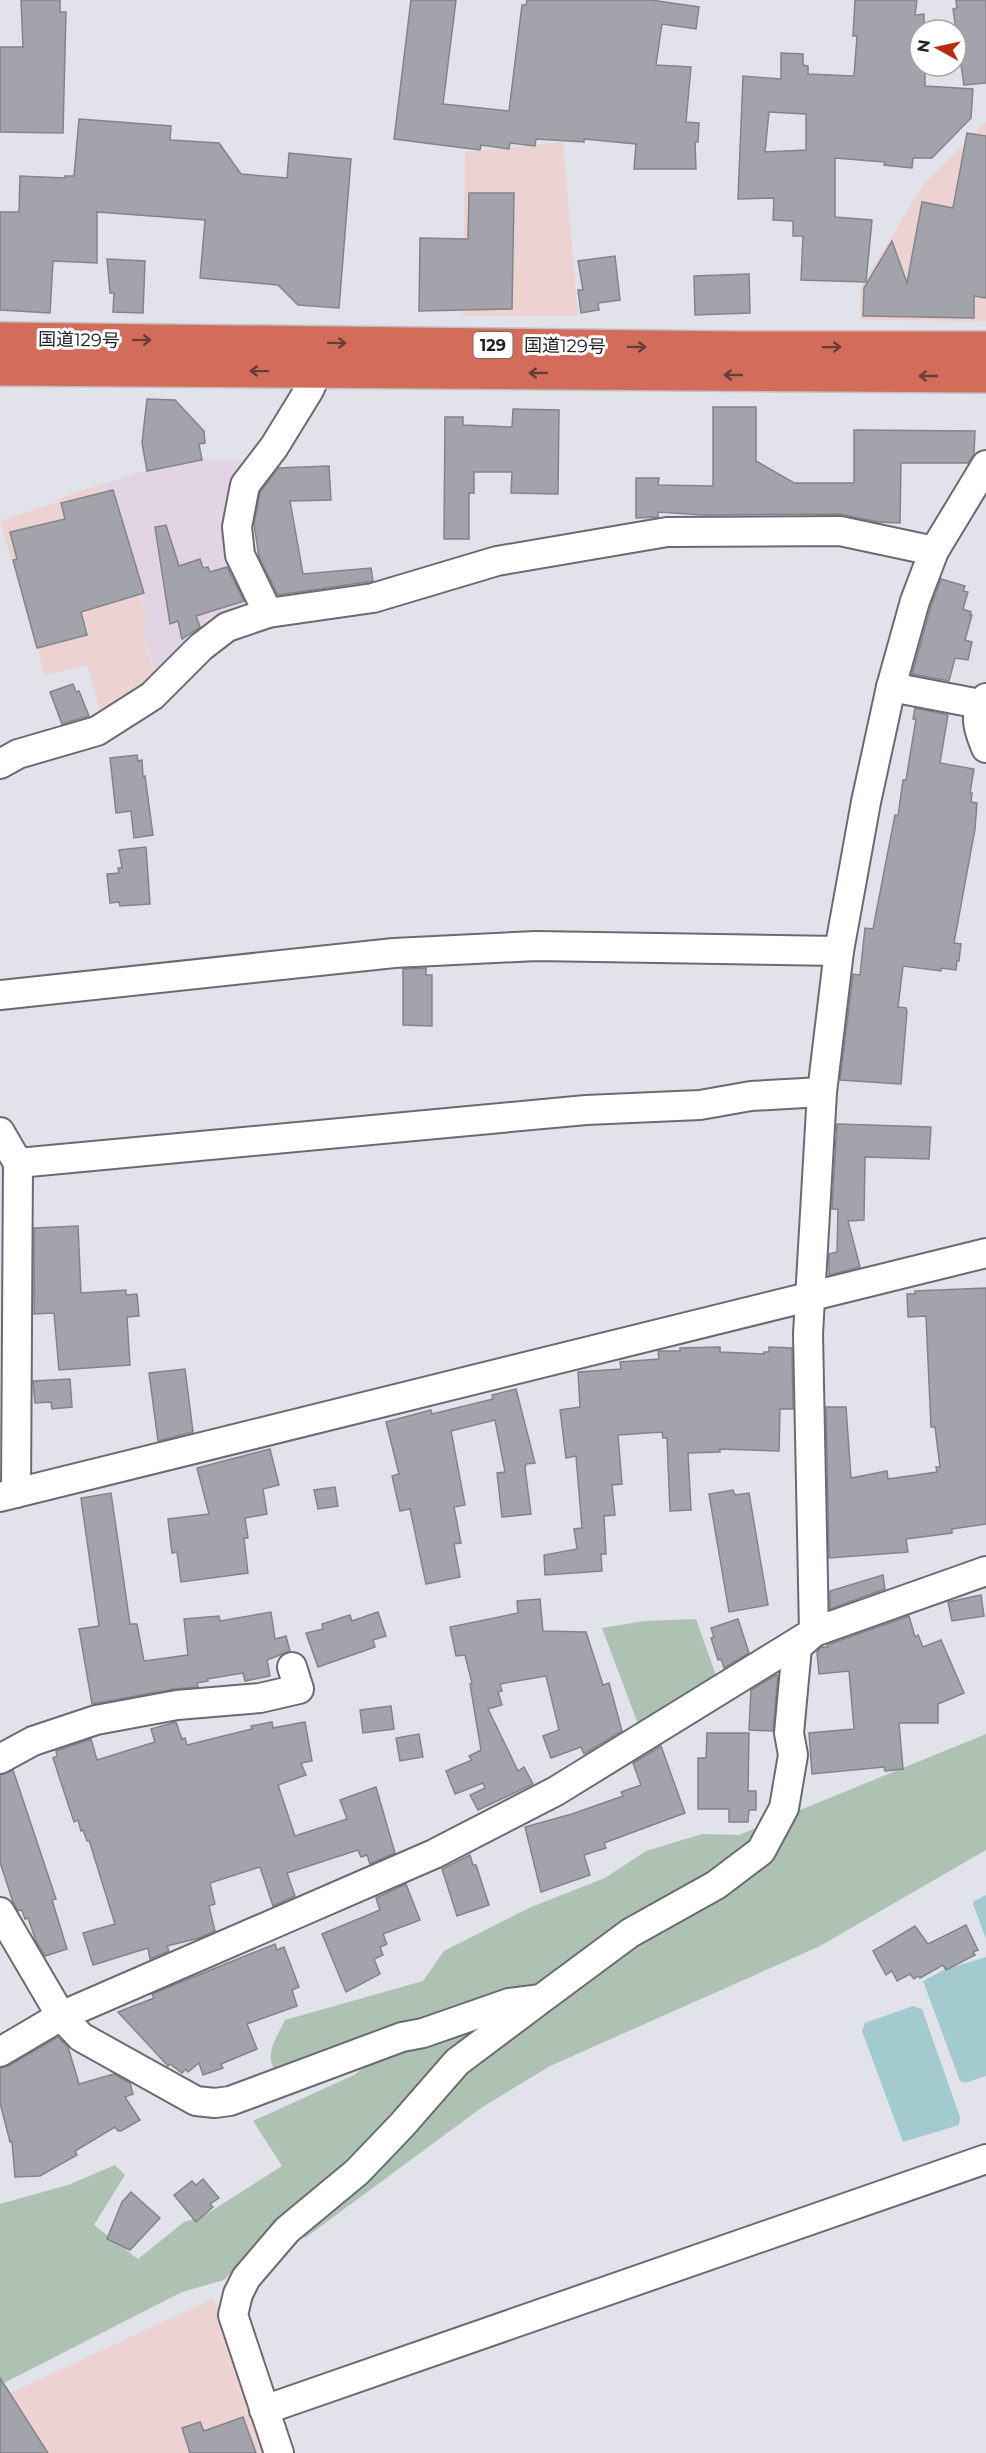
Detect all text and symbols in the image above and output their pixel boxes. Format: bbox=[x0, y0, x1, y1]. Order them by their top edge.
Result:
north arrow bbox=[908, 18, 968, 78]
text: N bbox=[913, 38, 934, 54]
street label: 国道129号 bbox=[38, 328, 120, 352]
road number: 129 bbox=[474, 332, 512, 358]
street label: 国道129号 bbox=[524, 334, 606, 358]
one-way arrow bbox=[132, 335, 152, 346]
one-way arrow bbox=[327, 337, 347, 349]
one-way arrow bbox=[627, 341, 647, 353]
one-way arrow bbox=[822, 341, 842, 353]
one-way arrow bbox=[249, 365, 269, 377]
one-way arrow bbox=[528, 367, 548, 379]
one-way arrow bbox=[723, 369, 743, 381]
one-way arrow bbox=[918, 370, 938, 382]

